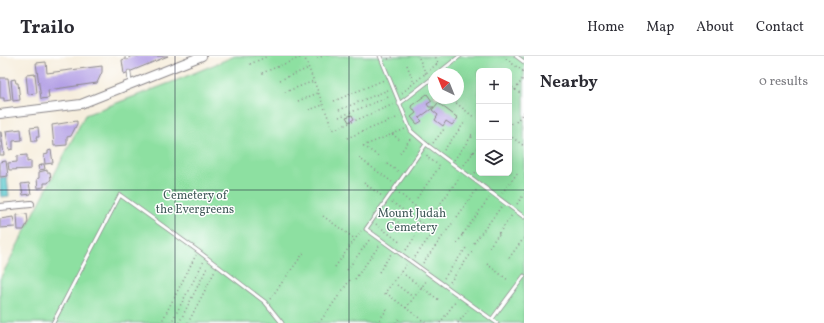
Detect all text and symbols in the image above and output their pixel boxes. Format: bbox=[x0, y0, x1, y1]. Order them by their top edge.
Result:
text: Trailo bbox=[20, 15, 75, 41]
text: Home bbox=[587, 18, 624, 37]
text: Map bbox=[646, 18, 674, 37]
text: About bbox=[696, 18, 734, 37]
text: Contact bbox=[756, 18, 804, 37]
north arrow bbox=[428, 68, 464, 104]
map controls bbox=[476, 68, 512, 176]
button: + bbox=[476, 68, 512, 104]
text: Nearby bbox=[540, 71, 598, 94]
text: 0 results bbox=[759, 73, 808, 91]
button: − bbox=[476, 104, 512, 140]
button: layers bbox=[476, 140, 512, 176]
park label: Cemetery of the Evergreens bbox=[156, 188, 234, 218]
park label: Mount Judah Cemetery bbox=[378, 206, 446, 236]

